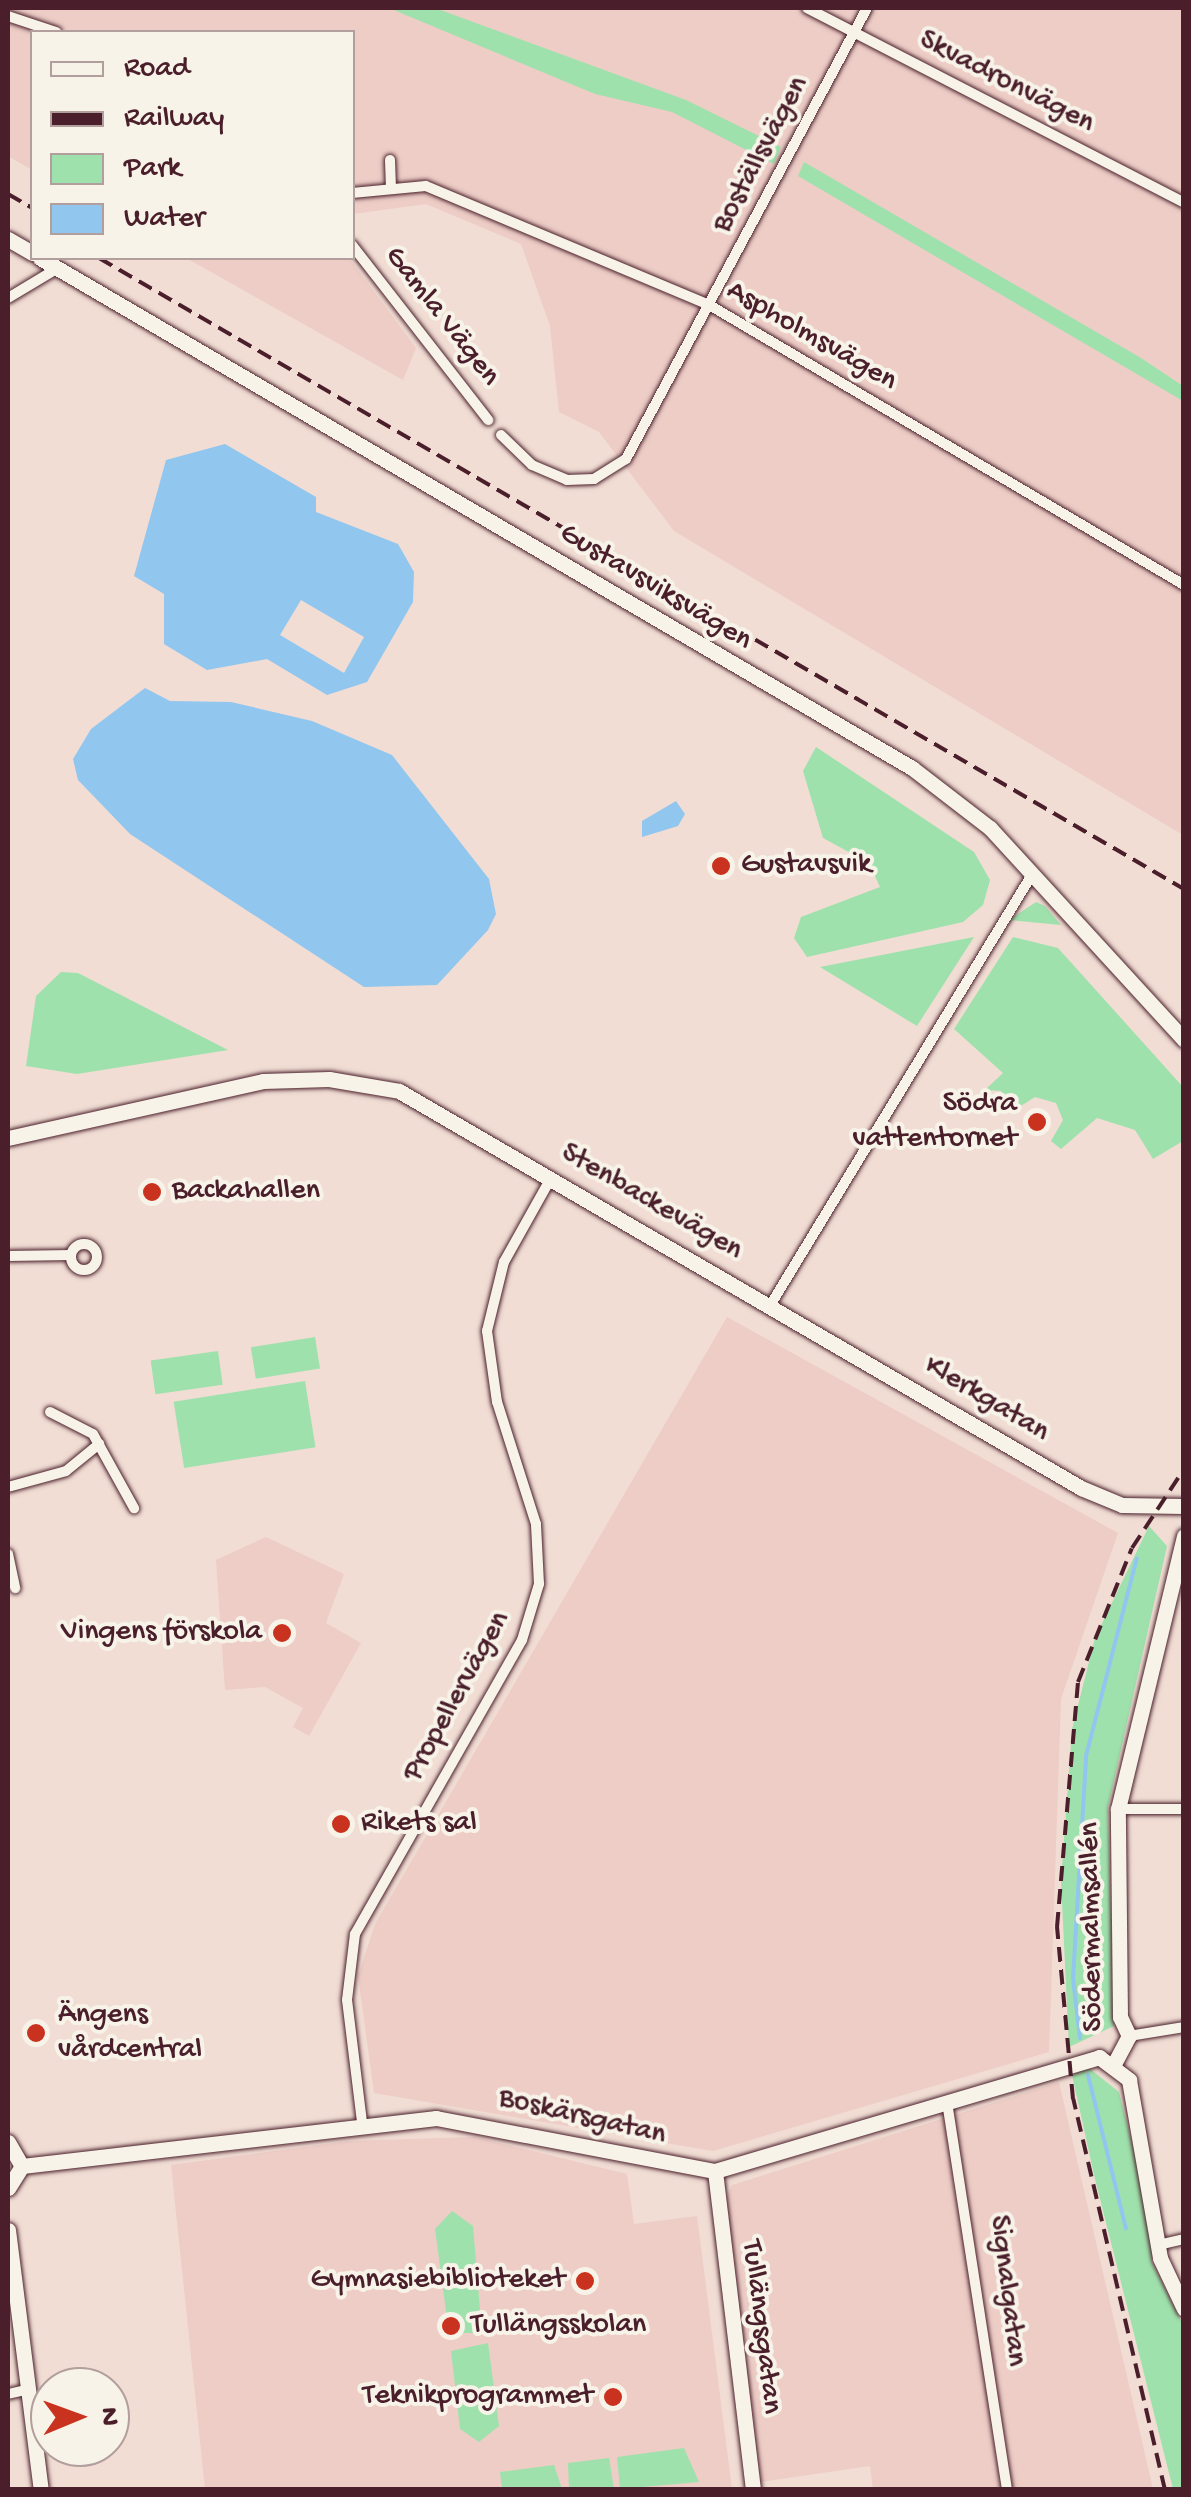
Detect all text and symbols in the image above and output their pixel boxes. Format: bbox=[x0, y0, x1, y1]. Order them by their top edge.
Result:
street label: Skvadronvägen bbox=[912, 23, 1100, 143]
legend bbox=[30, 30, 355, 260]
text: Road bbox=[124, 52, 190, 87]
street label: Boställsvägen bbox=[706, 71, 818, 239]
text: Railway bbox=[124, 102, 224, 137]
text: Park bbox=[124, 152, 181, 187]
text: Water bbox=[124, 202, 205, 237]
street label: Gamla Vägen bbox=[375, 240, 507, 394]
street label: Aspholmsvägen bbox=[719, 274, 903, 400]
street label: Gustavsviksvägen bbox=[552, 516, 758, 660]
place label: Gustavsvik bbox=[741, 848, 871, 884]
marker: Gustavsvik bbox=[710, 855, 732, 877]
place label: Södra vattentornet bbox=[852, 1087, 1017, 1158]
marker: Södra vattentornet bbox=[1026, 1111, 1048, 1133]
street label: Stenbackevägen bbox=[554, 1136, 748, 1270]
place label: Backahallen bbox=[172, 1174, 320, 1210]
marker: Backahallen bbox=[141, 1181, 163, 1203]
street label: Klerkgatan bbox=[917, 1349, 1055, 1451]
street label: Propellervägen bbox=[396, 1606, 520, 1788]
place label: Vingens förskola bbox=[61, 1615, 262, 1651]
marker: Vingens förskola bbox=[271, 1622, 293, 1644]
place label: Rikets sal bbox=[361, 1806, 477, 1842]
marker: Rikets sal bbox=[330, 1813, 352, 1835]
street label: Södermalmsallén bbox=[1073, 1822, 1113, 2032]
place label: Ängens vårdcentral bbox=[58, 1998, 202, 2068]
marker: Ängens vårdcentral bbox=[23, 2020, 49, 2046]
street label: Boskärsgatan bbox=[495, 2081, 669, 2155]
street label: Signalgatan bbox=[979, 2213, 1033, 2369]
street label: Tullängsgatan bbox=[731, 2238, 789, 2416]
place label: Gymnasiebiblioteket bbox=[310, 2263, 565, 2299]
marker: Gymnasiebiblioteket bbox=[574, 2270, 596, 2292]
place label: Tullängsskolan bbox=[471, 2308, 646, 2344]
marker: Tullängsskolan bbox=[440, 2315, 462, 2337]
north arrow bbox=[30, 2367, 130, 2467]
place label: Teknikprogrammet bbox=[363, 2379, 593, 2415]
marker: Teknikprogrammet bbox=[602, 2386, 624, 2408]
text: N bbox=[92, 2407, 125, 2426]

